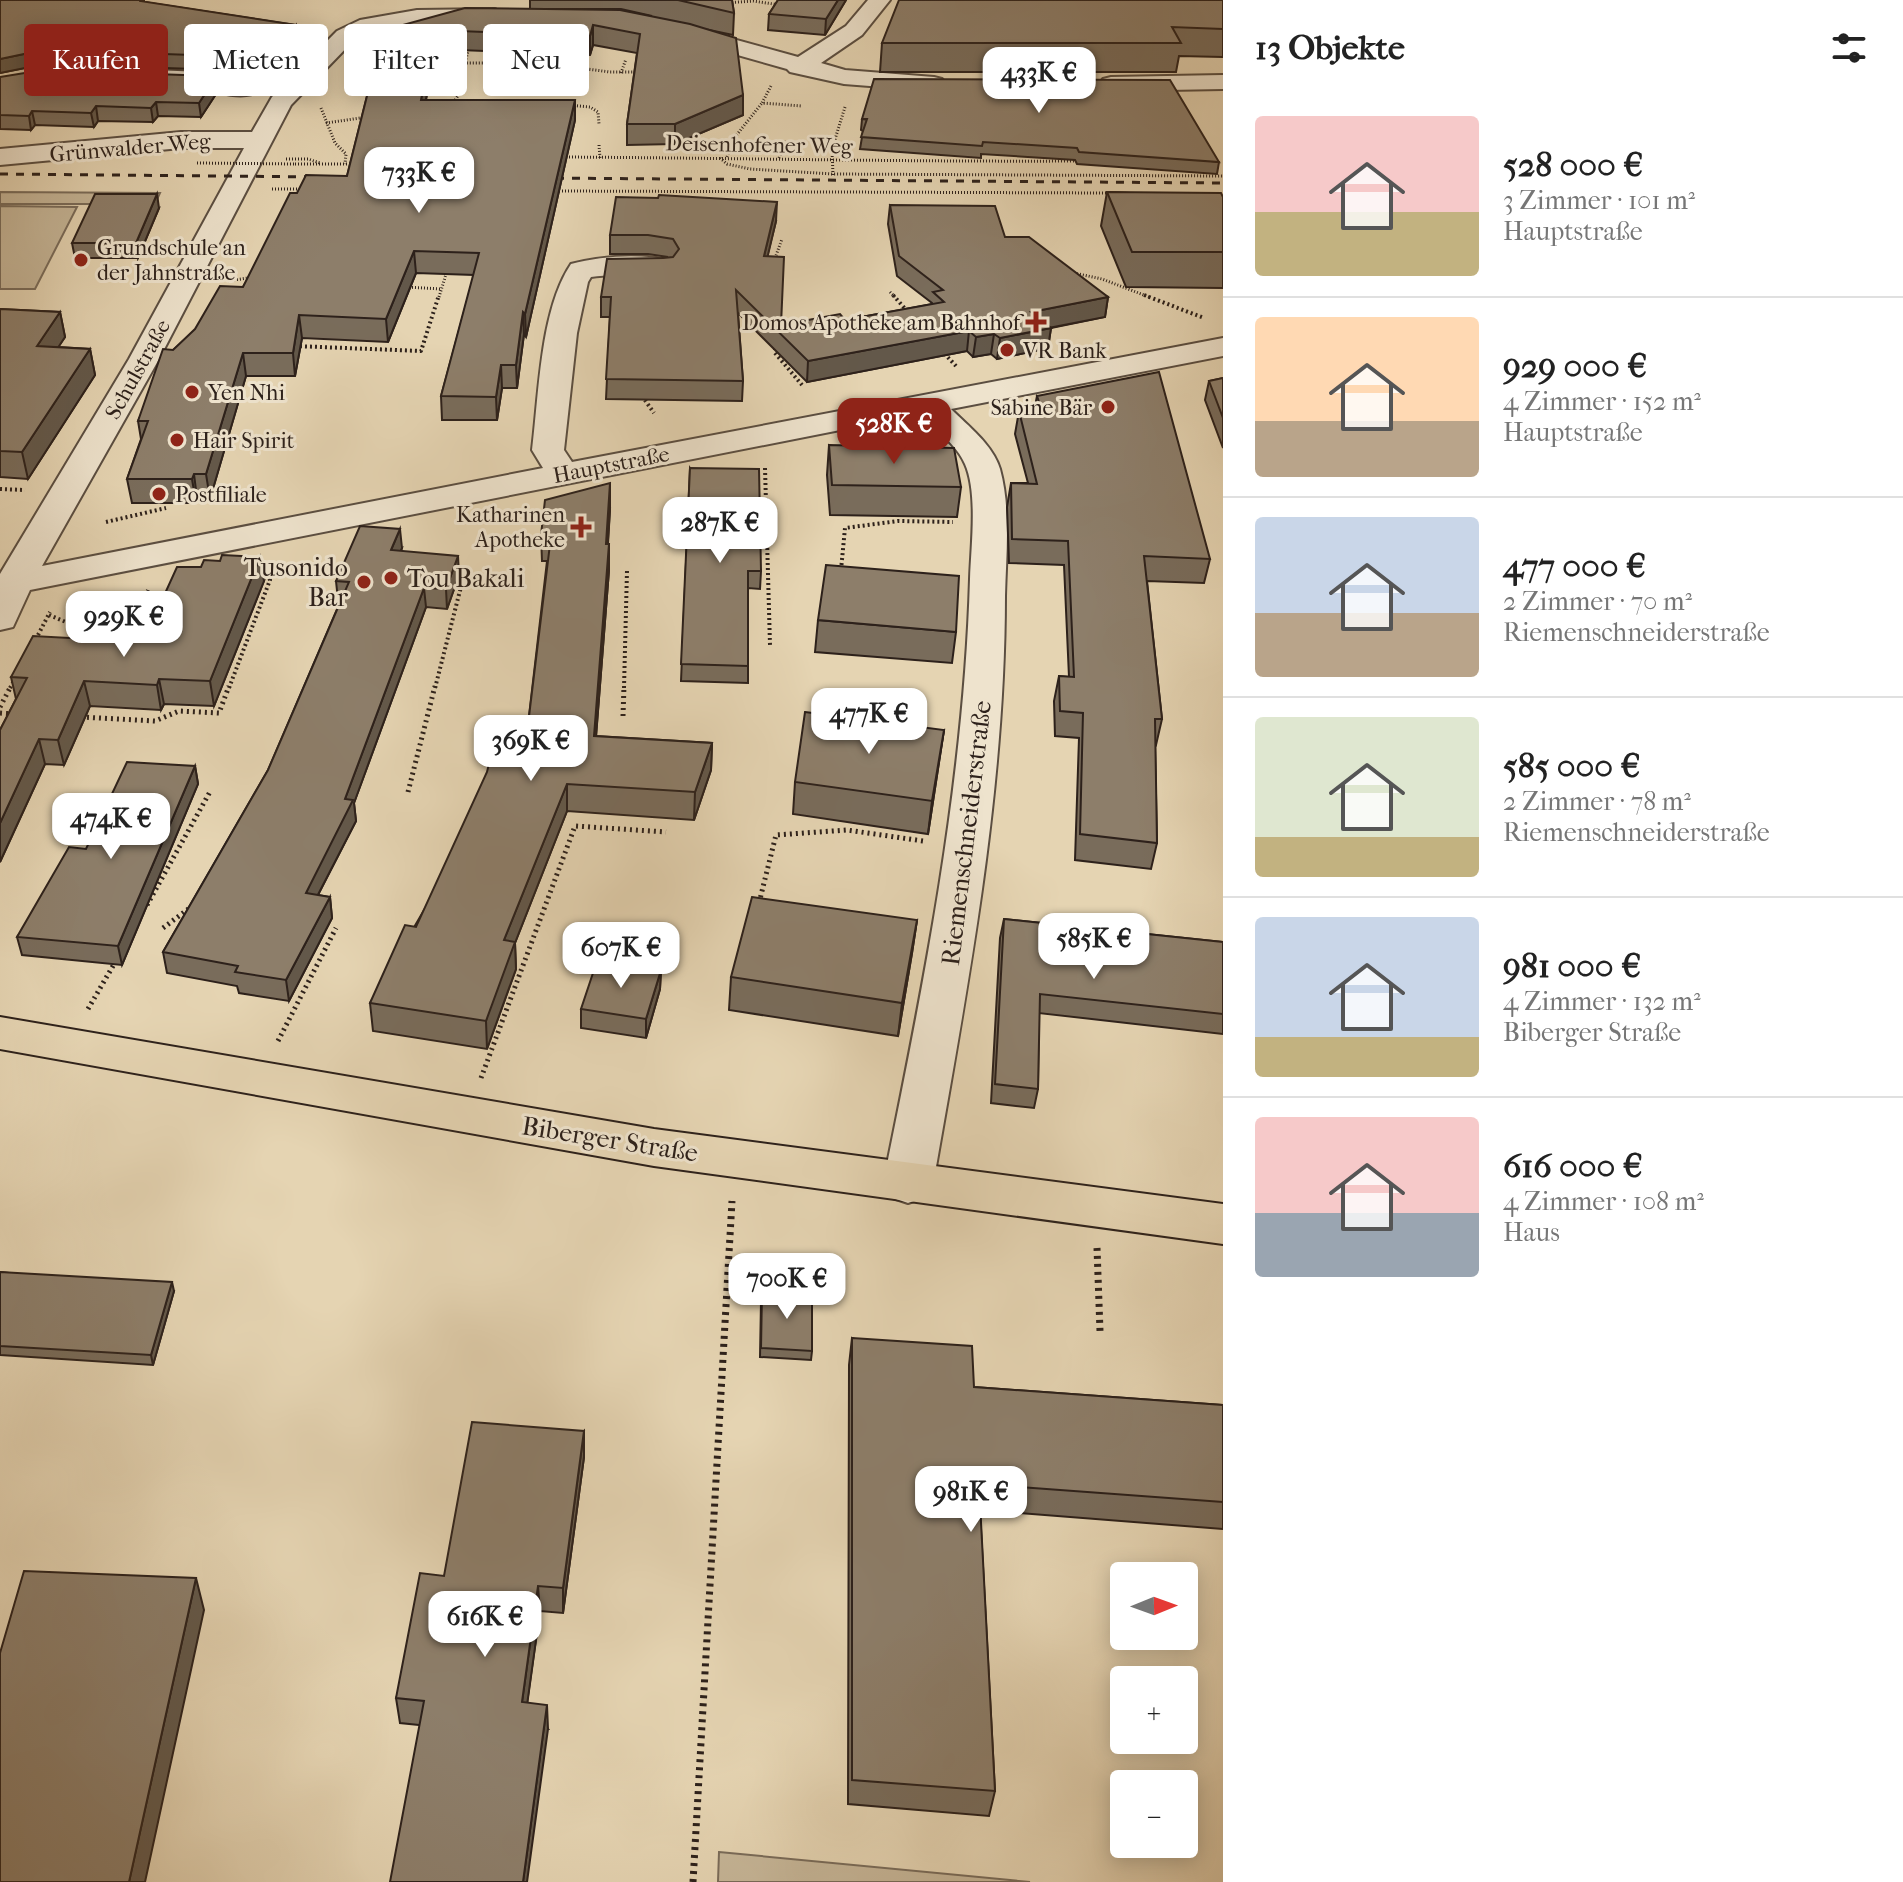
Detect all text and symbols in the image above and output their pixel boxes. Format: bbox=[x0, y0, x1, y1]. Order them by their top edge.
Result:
chip: Kaufen bbox=[24, 24, 168, 96]
chip: Mieten bbox=[184, 24, 328, 96]
chip: Filter bbox=[344, 24, 467, 96]
chip: Neu bbox=[483, 24, 589, 96]
icon: filters bbox=[1827, 26, 1871, 70]
text: 13 Objekte bbox=[1255, 28, 1405, 68]
pin: 433K € bbox=[974, 47, 1104, 115]
text: 433K € bbox=[1001, 57, 1077, 88]
street label: Grünwalder Weg bbox=[48, 128, 212, 168]
street label: Deisenhofener Weg bbox=[665, 130, 853, 160]
text: 528 000 € bbox=[1503, 145, 1643, 185]
pin: 733K € bbox=[354, 147, 484, 215]
icon: home bbox=[1319, 148, 1415, 244]
text: 733K € bbox=[382, 157, 456, 188]
text: 3 Zimmer · 101 m² bbox=[1503, 185, 1695, 216]
text: Hauptstraße bbox=[1503, 216, 1643, 247]
place label: Grundschule an der Jahnstraße bbox=[97, 235, 246, 286]
marker: Grundschule an der Jahnstraße bbox=[72, 251, 90, 269]
place label: Domos Apotheke am Bahnhof bbox=[742, 310, 1025, 336]
marker: Domos Apotheke am Bahnhof bbox=[1027, 313, 1045, 331]
street label: Schulstraße bbox=[100, 315, 176, 424]
place label: VR Bank bbox=[1022, 338, 1107, 364]
marker: VR Bank bbox=[998, 341, 1016, 359]
text: 929 000 € bbox=[1503, 346, 1647, 386]
icon: home bbox=[1319, 349, 1415, 445]
place label: Yen Nhi bbox=[207, 380, 285, 406]
marker: Yen Nhi bbox=[183, 383, 201, 401]
text: 4 Zimmer · 152 m² bbox=[1503, 386, 1701, 417]
place label: Sabine Bär bbox=[990, 395, 1093, 421]
pin: 528K € bbox=[829, 398, 959, 466]
marker: Sabine Bär bbox=[1099, 398, 1117, 416]
text: 528K € bbox=[855, 408, 933, 439]
text: Hauptstraße bbox=[1503, 417, 1643, 448]
place label: Hair Spirit bbox=[193, 428, 295, 454]
marker: Hair Spirit bbox=[168, 431, 186, 449]
street label: Hauptstraße bbox=[551, 441, 672, 489]
place label: Postfiliale bbox=[175, 482, 267, 508]
marker: Postfiliale bbox=[150, 485, 168, 503]
pin: 287K € bbox=[655, 497, 785, 565]
place label: Katharinen Apotheke bbox=[456, 502, 565, 553]
text: 287K € bbox=[681, 507, 759, 538]
marker: Katharinen Apotheke bbox=[572, 518, 590, 536]
text: 477 000 € bbox=[1503, 546, 1646, 586]
icon: home bbox=[1319, 549, 1415, 645]
place label: Tusonido Bar bbox=[244, 552, 348, 613]
place label: Tou Bakali bbox=[407, 563, 525, 594]
marker: Tou Bakali bbox=[382, 569, 400, 587]
marker: Tusonido Bar bbox=[355, 573, 373, 591]
text: 2 Zimmer · 70 m² bbox=[1503, 586, 1692, 617]
pin: 929K € bbox=[59, 591, 189, 659]
text: 929K € bbox=[84, 601, 164, 632]
text: Riemenschneiderstraße bbox=[1503, 617, 1770, 648]
pin: 477K € bbox=[804, 688, 934, 756]
text: 477K € bbox=[829, 698, 909, 729]
street label: Riemenschneiderstraße bbox=[935, 699, 998, 967]
pin: 369K € bbox=[466, 715, 596, 783]
text: 369K € bbox=[492, 725, 570, 756]
text: 585 000 € bbox=[1503, 746, 1641, 786]
icon: home bbox=[1319, 749, 1415, 845]
text: 2 Zimmer · 78 m² bbox=[1503, 786, 1691, 817]
pin: 474K € bbox=[46, 793, 176, 861]
text: 474K € bbox=[70, 803, 152, 834]
text: Riemenschneiderstraße bbox=[1503, 817, 1770, 848]
pin: 585K € bbox=[1029, 913, 1159, 981]
pin: 607K € bbox=[556, 922, 686, 990]
text: 585K € bbox=[1056, 923, 1132, 954]
text: 607K € bbox=[581, 932, 661, 963]
text: 981 000 € bbox=[1503, 946, 1641, 986]
icon: home bbox=[1319, 949, 1415, 1045]
text: 4 Zimmer · 132 m² bbox=[1503, 986, 1700, 1017]
text: Biberger Straße bbox=[1503, 1017, 1681, 1048]
street label: Biberger Straße bbox=[520, 1110, 700, 1169]
text: 616 000 € bbox=[1503, 1146, 1643, 1186]
icon: home bbox=[1319, 1149, 1415, 1245]
text: 4 Zimmer · 108 m² bbox=[1503, 1186, 1704, 1217]
text: Haus bbox=[1503, 1217, 1560, 1248]
pin: 700K € bbox=[722, 1253, 852, 1321]
text: 700K € bbox=[746, 1263, 828, 1294]
pin: 981K € bbox=[906, 1466, 1036, 1534]
text: 981K € bbox=[933, 1476, 1009, 1507]
north arrow bbox=[1110, 1562, 1198, 1650]
map controls bbox=[1110, 1562, 1198, 1858]
pin: 616K € bbox=[420, 1591, 550, 1659]
text: 616K € bbox=[446, 1601, 524, 1632]
button: + bbox=[1110, 1666, 1198, 1754]
button: − bbox=[1110, 1770, 1198, 1858]

